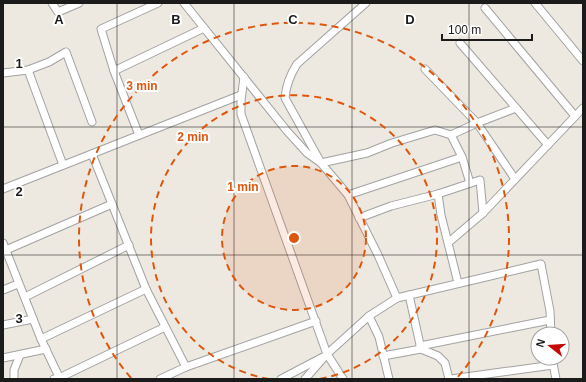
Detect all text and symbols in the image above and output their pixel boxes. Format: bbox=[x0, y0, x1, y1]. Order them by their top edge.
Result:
text: A bbox=[54, 12, 64, 27]
text: B bbox=[171, 12, 181, 27]
text: C bbox=[288, 12, 298, 27]
text: D bbox=[405, 12, 415, 27]
scale bar bbox=[442, 16, 532, 42]
text: 100 m bbox=[448, 23, 481, 37]
text: 1 bbox=[15, 56, 23, 71]
text: 3 min bbox=[126, 79, 158, 93]
text: 2 min bbox=[177, 130, 209, 144]
text: 1 min bbox=[227, 180, 259, 194]
text: 2 bbox=[15, 184, 23, 199]
centre of rings bbox=[287, 231, 301, 245]
text: 3 bbox=[15, 311, 23, 326]
north arrow bbox=[530, 326, 570, 366]
text: N bbox=[534, 337, 547, 349]

